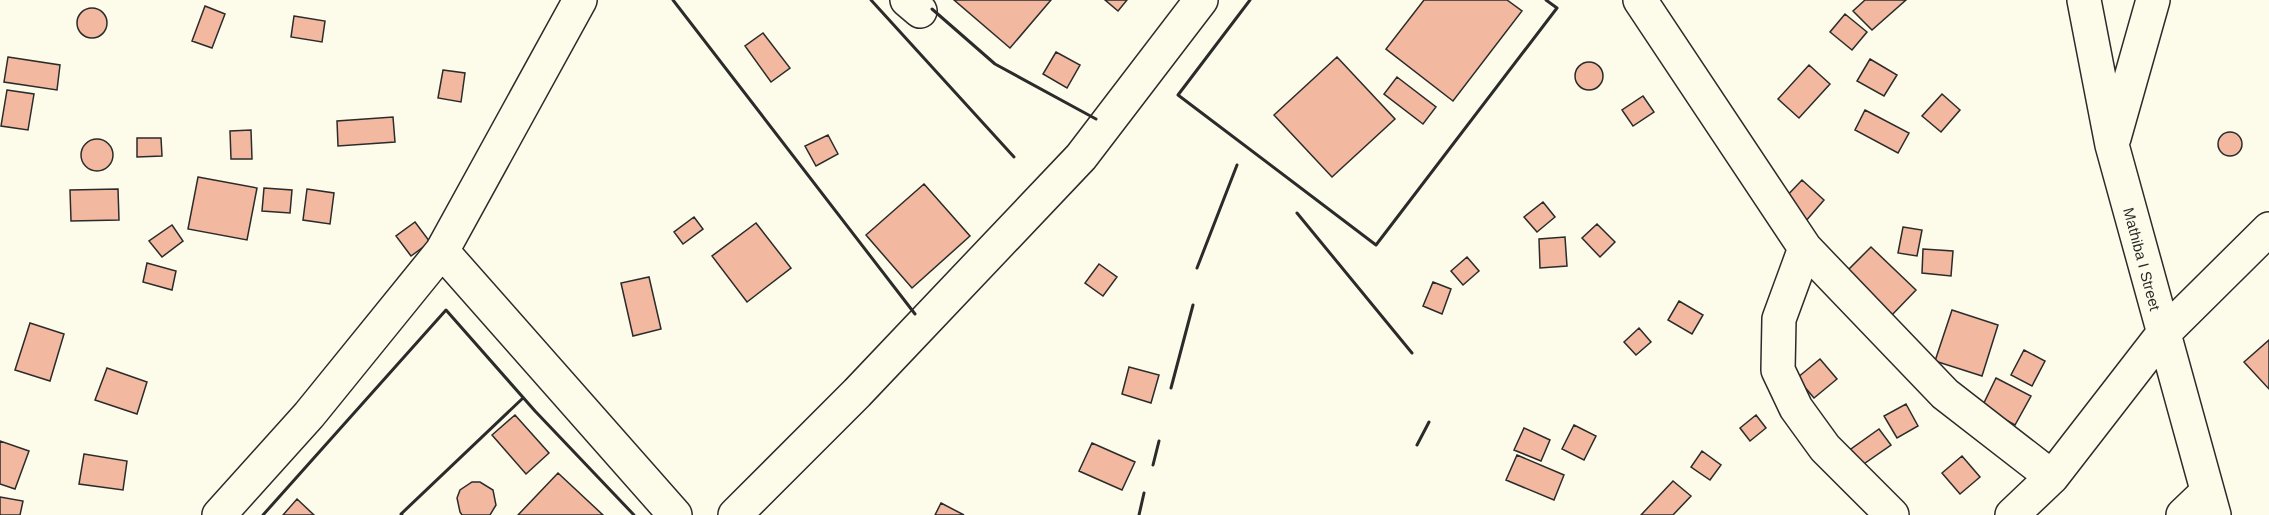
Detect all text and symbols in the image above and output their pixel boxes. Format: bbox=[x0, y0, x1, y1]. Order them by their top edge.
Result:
street label: Mathiba I Street bbox=[2120, 206, 2164, 313]

